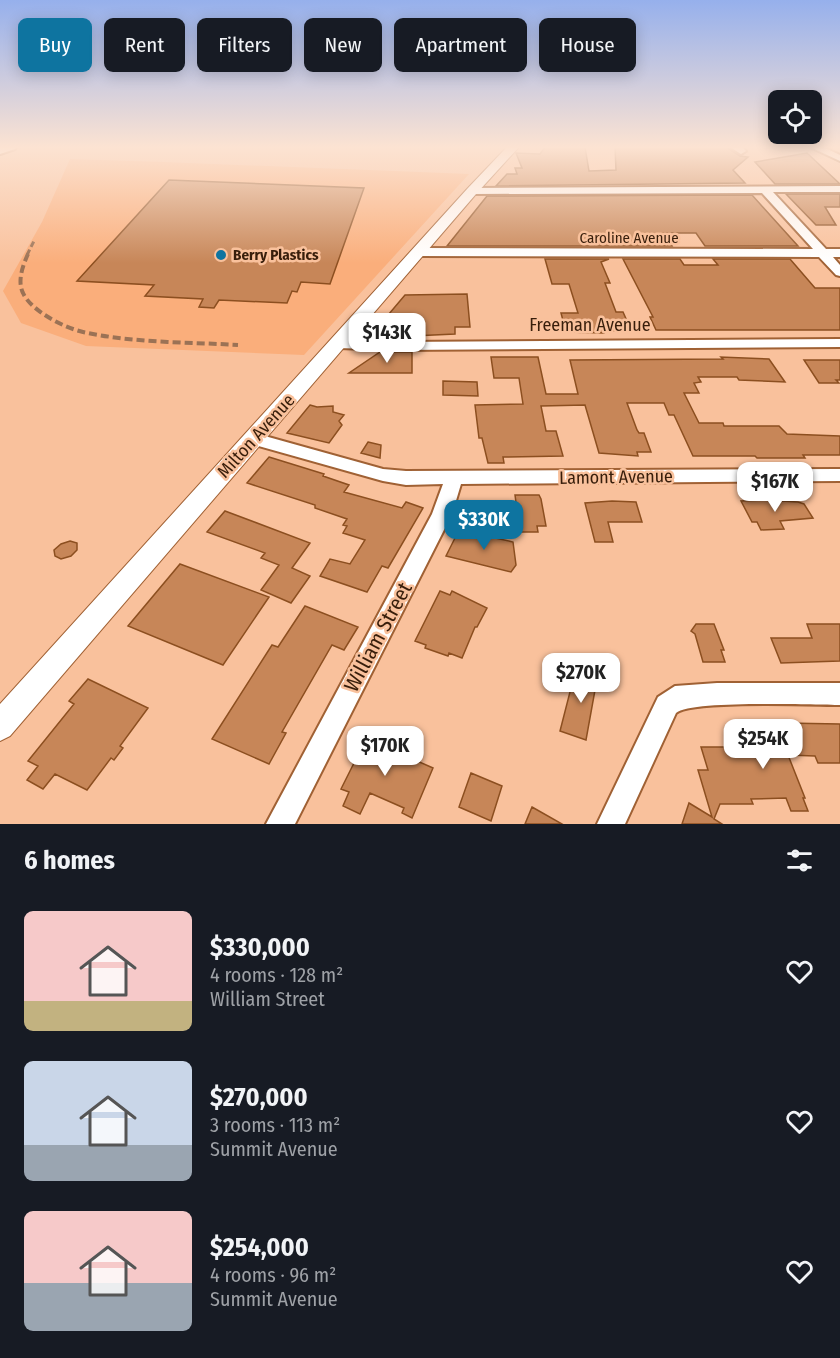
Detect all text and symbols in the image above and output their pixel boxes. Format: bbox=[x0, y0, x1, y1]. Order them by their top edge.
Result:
chip: Buy bbox=[18, 18, 92, 72]
chip: Rent bbox=[104, 18, 185, 72]
chip: Filters bbox=[197, 18, 292, 72]
chip: New bbox=[304, 18, 382, 72]
chip: Apartment bbox=[394, 18, 527, 72]
chip: House bbox=[539, 18, 636, 72]
map controls bbox=[768, 90, 822, 144]
button: locate bbox=[768, 90, 822, 144]
street label: Caroline Avenue bbox=[579, 229, 679, 247]
place label: Berry Plastics bbox=[233, 246, 319, 264]
marker: Berry Plastics bbox=[214, 248, 228, 262]
pin: $143K bbox=[345, 313, 429, 364]
street label: Freeman Avenue bbox=[529, 314, 651, 336]
text: $143K bbox=[363, 320, 411, 344]
street label: Milton Avenue bbox=[213, 390, 299, 482]
pin: $167K bbox=[733, 462, 817, 513]
street label: Lamont Avenue bbox=[559, 465, 673, 489]
text: $167K bbox=[751, 469, 799, 493]
pin: $330K bbox=[442, 500, 526, 551]
text: $330K bbox=[458, 507, 510, 531]
street label: William Street bbox=[338, 578, 418, 696]
pin: $270K bbox=[539, 653, 623, 704]
text: $270K bbox=[556, 660, 606, 684]
pin: $254K bbox=[721, 719, 805, 770]
pin: $170K bbox=[343, 726, 427, 777]
text: $254K bbox=[738, 726, 788, 750]
text: $170K bbox=[361, 733, 409, 757]
icon: filters bbox=[783, 844, 816, 877]
text: 6 homes bbox=[24, 845, 115, 876]
text: $330,000 bbox=[210, 932, 310, 963]
icon: home bbox=[72, 935, 144, 1007]
icon: heart bbox=[783, 955, 816, 988]
text: 4 rooms · 128 m² bbox=[210, 963, 343, 987]
text: William Street bbox=[210, 987, 325, 1011]
text: $270,000 bbox=[210, 1082, 308, 1113]
icon: home bbox=[72, 1085, 144, 1157]
icon: heart bbox=[783, 1105, 816, 1138]
text: 3 rooms · 113 m² bbox=[210, 1113, 340, 1137]
text: Summit Avenue bbox=[210, 1137, 338, 1161]
text: $254,000 bbox=[210, 1232, 309, 1263]
icon: home bbox=[72, 1235, 144, 1307]
icon: heart bbox=[783, 1255, 816, 1288]
text: 4 rooms · 96 m² bbox=[210, 1263, 336, 1287]
text: Summit Avenue bbox=[210, 1287, 338, 1311]

